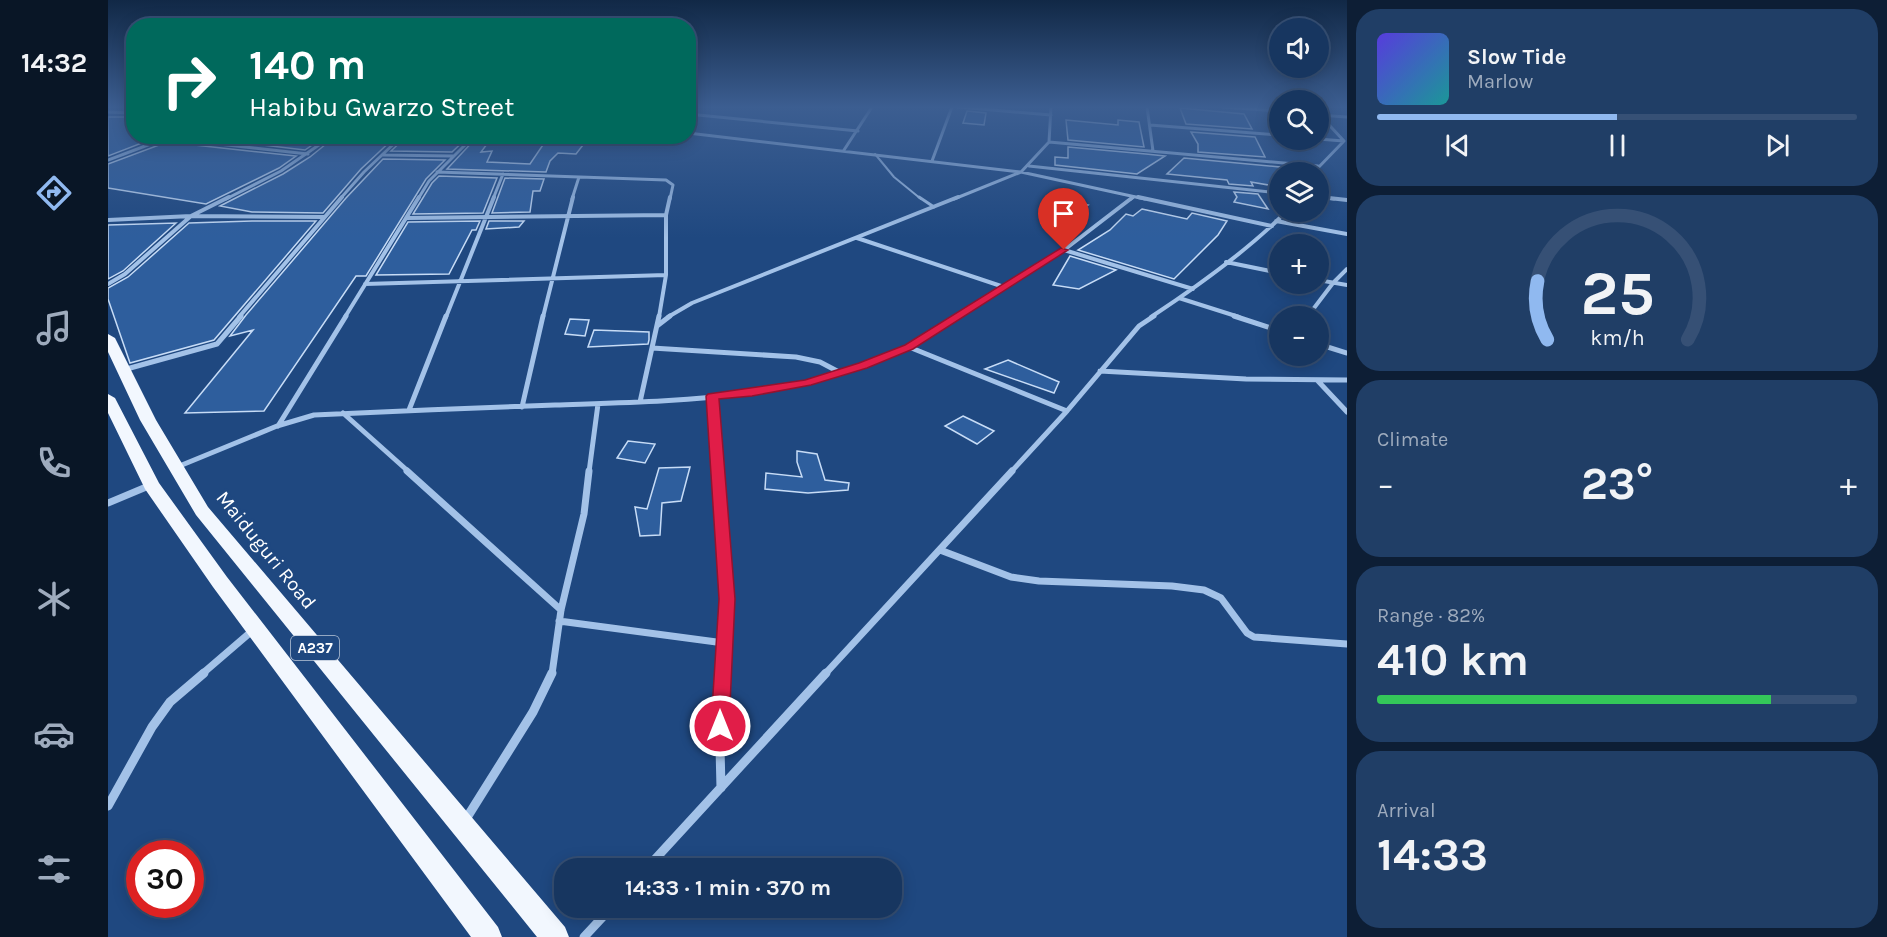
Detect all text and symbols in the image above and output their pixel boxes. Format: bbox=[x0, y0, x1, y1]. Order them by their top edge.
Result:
map controls bbox=[1269, 18, 1329, 366]
button: sound bbox=[1269, 18, 1329, 78]
text: 140 m bbox=[249, 40, 366, 90]
icon: right bbox=[150, 42, 228, 120]
text: Slow Tide bbox=[1467, 44, 1567, 70]
text: 14:32 bbox=[21, 47, 87, 79]
text: Marlow bbox=[1467, 70, 1533, 93]
button: search bbox=[1269, 90, 1329, 150]
text: Habibu Gwarzo Street bbox=[249, 91, 514, 123]
icon: previous bbox=[1441, 129, 1474, 162]
icon: pause bbox=[1601, 129, 1634, 162]
icon: next bbox=[1761, 129, 1794, 162]
button: layers bbox=[1269, 162, 1329, 222]
icon: directions bbox=[33, 172, 75, 214]
pin bbox=[1038, 188, 1089, 250]
icon: arrive bbox=[1047, 197, 1080, 230]
button: + bbox=[1269, 234, 1329, 294]
text: 25 bbox=[1580, 257, 1654, 330]
button: − bbox=[1269, 306, 1329, 366]
icon: music bbox=[33, 307, 75, 349]
text: km/h bbox=[1590, 325, 1644, 350]
text: Climate bbox=[1377, 428, 1448, 451]
icon: phone bbox=[33, 442, 75, 484]
text: 23° bbox=[1581, 458, 1653, 510]
text: − bbox=[1377, 465, 1394, 503]
text: + bbox=[1840, 465, 1857, 503]
street label: Maiduguri Road bbox=[211, 486, 321, 614]
icon: climate bbox=[33, 578, 75, 620]
text: Range · 82% bbox=[1377, 604, 1485, 627]
text: 410 km bbox=[1377, 634, 1529, 686]
road number: A237 bbox=[291, 636, 339, 660]
position arrow bbox=[688, 694, 752, 758]
icon: car bbox=[33, 713, 75, 755]
text: Arrival bbox=[1377, 799, 1436, 822]
text: 14:33 bbox=[1377, 829, 1488, 881]
speed limit sign: 30 bbox=[126, 840, 204, 918]
icon: filters bbox=[33, 848, 75, 890]
text: 14:33 · 1 min · 370 m bbox=[625, 875, 831, 901]

